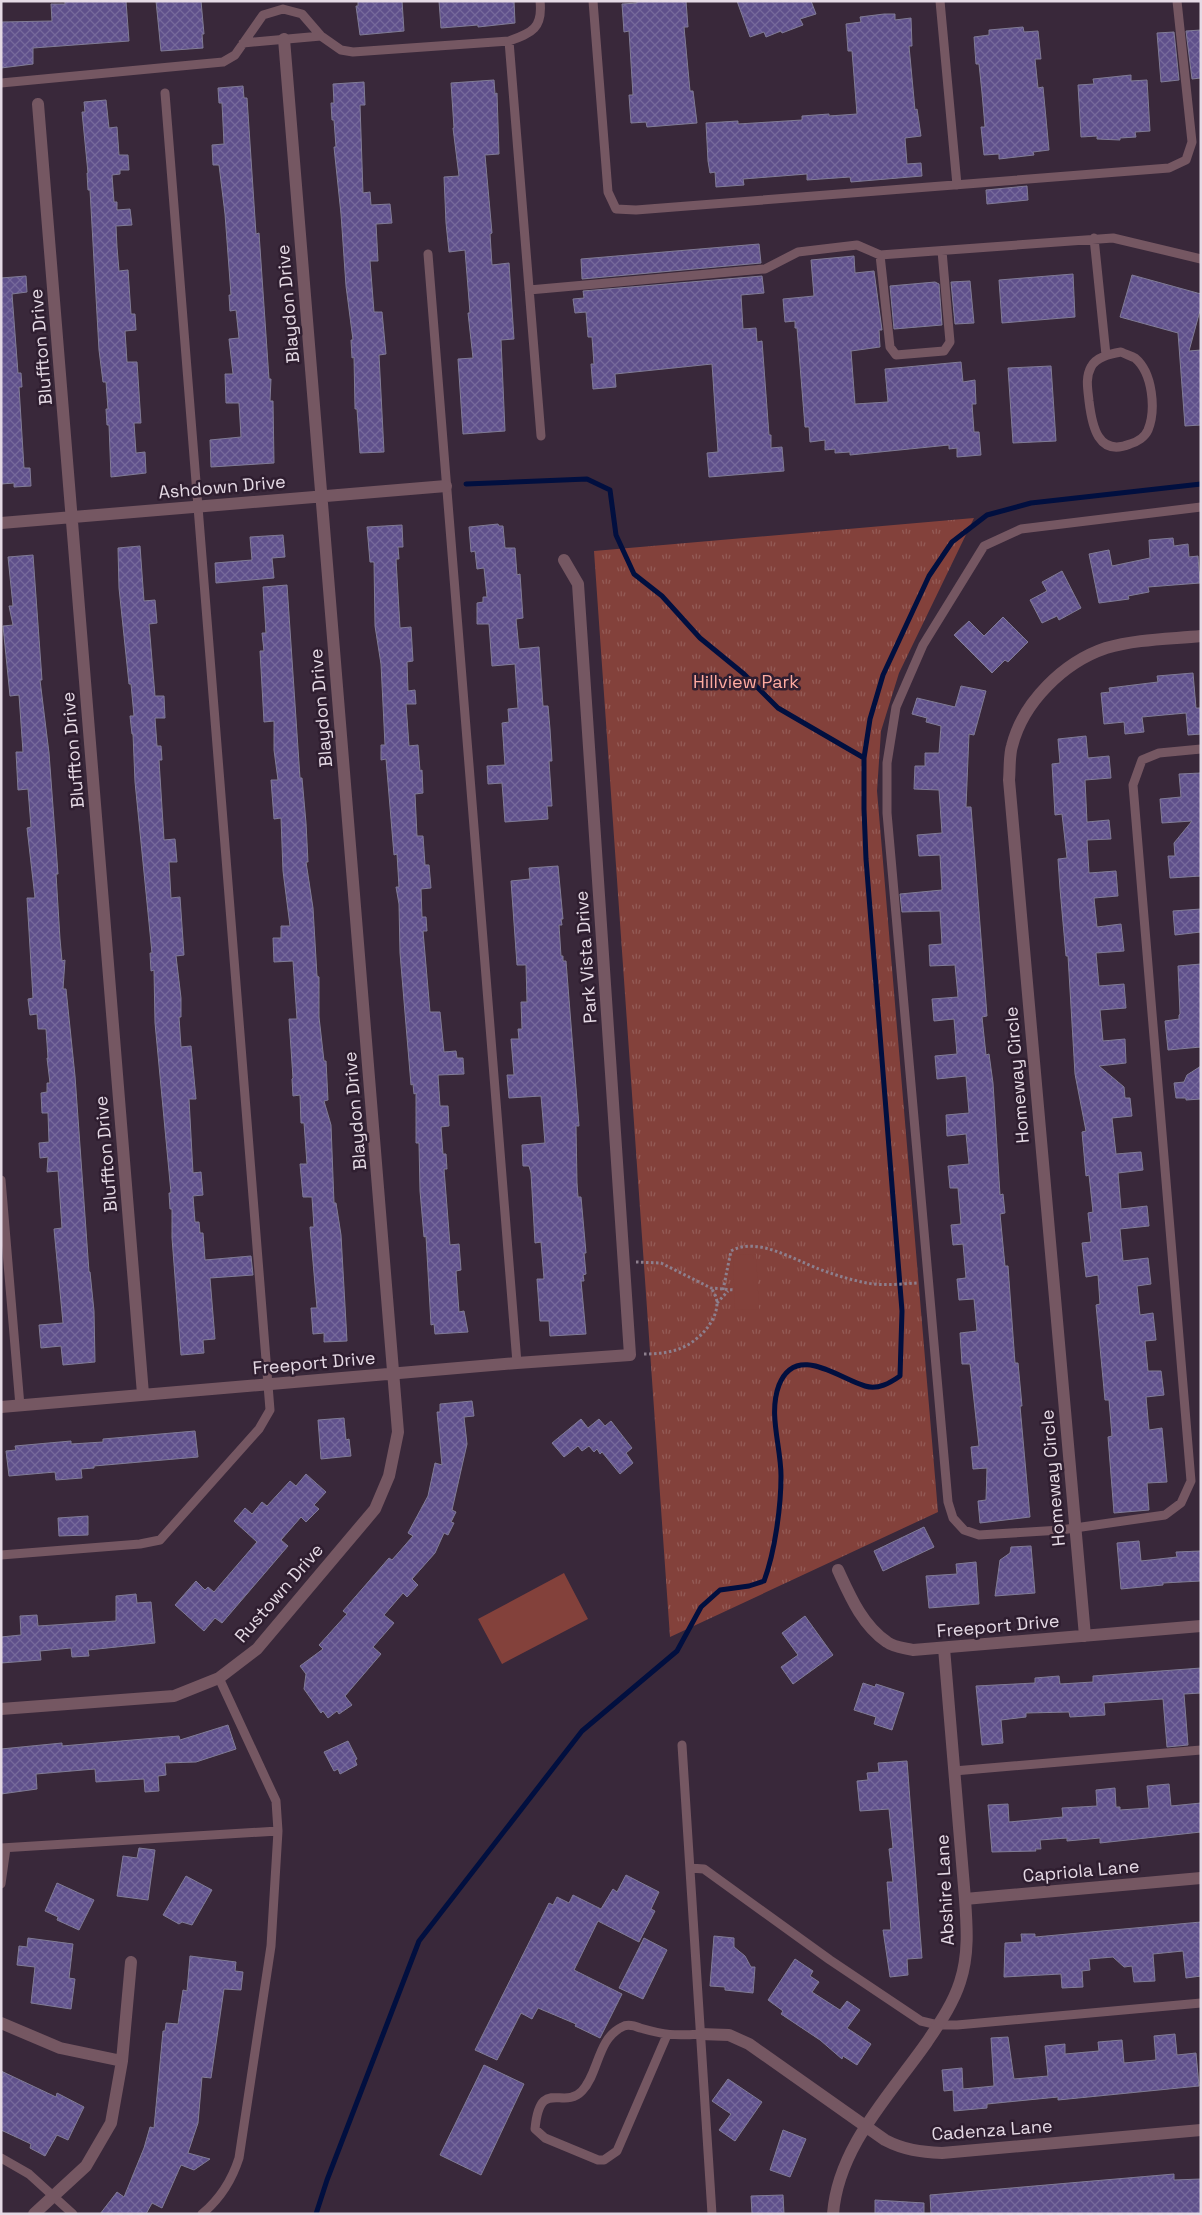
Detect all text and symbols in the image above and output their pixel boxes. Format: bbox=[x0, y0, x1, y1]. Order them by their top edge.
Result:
street label: Blaydon Drive bbox=[271, 244, 304, 364]
street label: Bluffton Drive bbox=[24, 288, 57, 406]
street label: Ashdown Drive bbox=[157, 469, 287, 504]
street label: Blaydon Drive bbox=[304, 648, 337, 768]
park label: Hillview Park bbox=[693, 670, 799, 693]
street label: Bluffton Drive bbox=[56, 691, 89, 809]
street label: Park Vista Drive bbox=[569, 890, 602, 1024]
street label: Homeway Circle bbox=[999, 1006, 1034, 1144]
street label: Blaydon Drive bbox=[338, 1051, 371, 1171]
street label: Bluffton Drive bbox=[89, 1095, 122, 1213]
street label: Freeport Drive bbox=[252, 1346, 376, 1379]
street label: Homeway Circle bbox=[1035, 1409, 1070, 1547]
street label: Rustown Drive bbox=[229, 1538, 328, 1647]
street label: Freeport Drive bbox=[936, 1609, 1060, 1642]
street label: Abshire Lane bbox=[930, 1834, 959, 1946]
street label: Capriola Lane bbox=[1022, 1854, 1140, 1887]
street label: Cadenza Lane bbox=[931, 2114, 1053, 2145]

